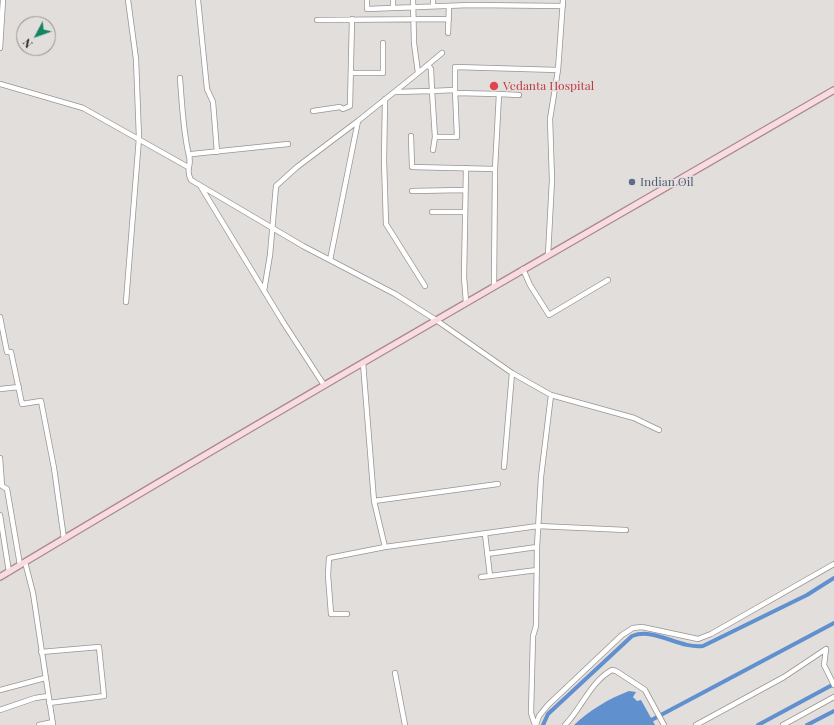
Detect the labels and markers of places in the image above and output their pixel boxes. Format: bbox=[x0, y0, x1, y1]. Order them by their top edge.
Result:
place label: Vedanta Hospital bbox=[503, 79, 594, 93]
marker: Vedanta Hospital bbox=[488, 80, 500, 92]
place label: Indian Oil bbox=[640, 175, 694, 189]
marker: Indian Oil bbox=[627, 177, 637, 187]

